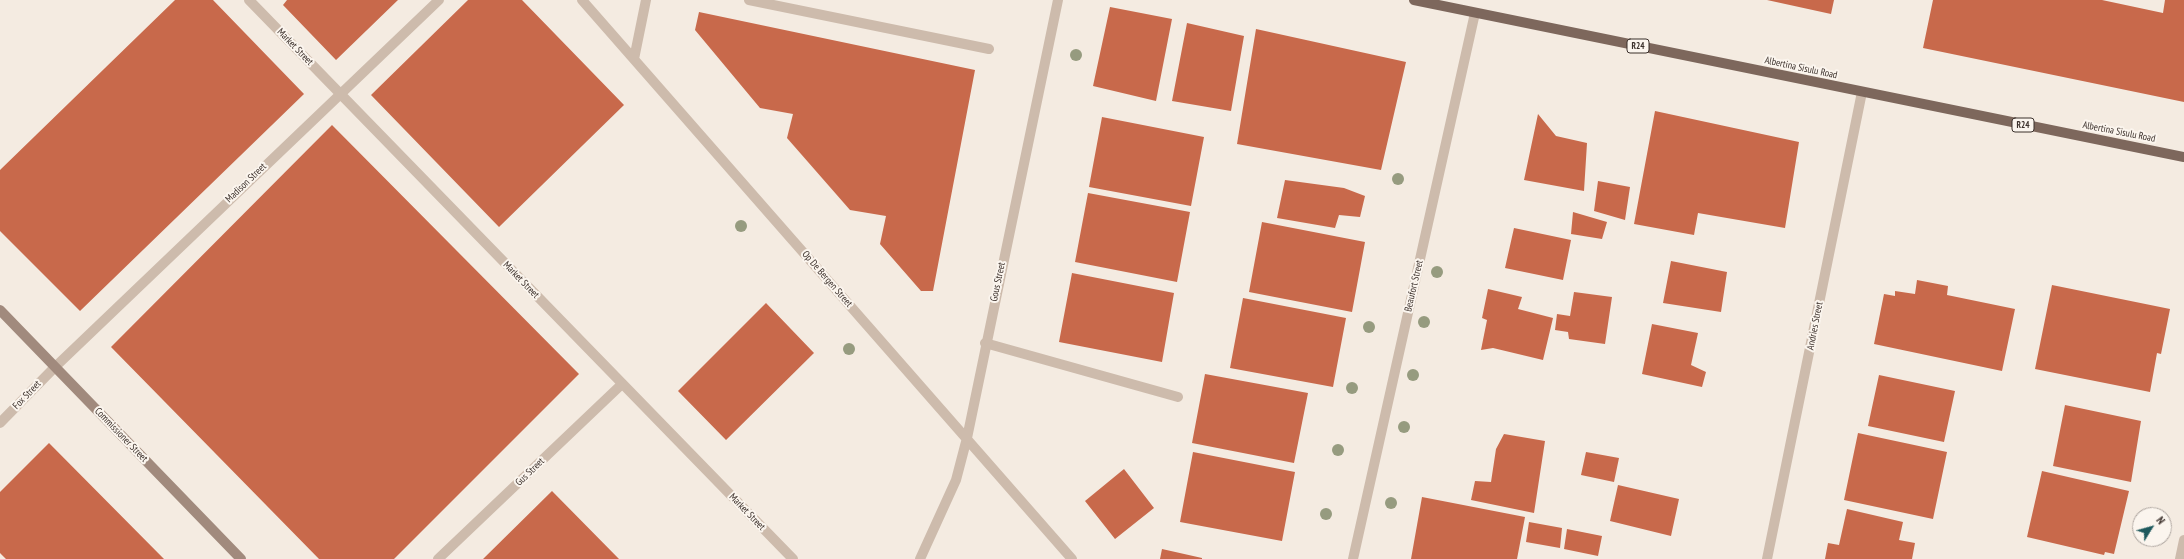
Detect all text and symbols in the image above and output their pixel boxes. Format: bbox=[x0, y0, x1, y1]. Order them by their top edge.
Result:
street label: Market Street bbox=[275, 26, 315, 68]
road number: R24 bbox=[1627, 39, 1649, 53]
street label: Albertina Sisulu Road bbox=[1764, 54, 1838, 82]
road number: R24 bbox=[2012, 118, 2034, 132]
street label: Albertina Sisulu Road bbox=[2082, 119, 2156, 145]
street label: Madison Street bbox=[223, 161, 269, 205]
street label: Op De Bergen Street bbox=[799, 248, 855, 310]
street label: Market Street bbox=[501, 259, 541, 301]
street label: Beaufort Street bbox=[1402, 259, 1426, 313]
street label: Gous Street bbox=[988, 261, 1008, 303]
street label: Andries Street bbox=[1804, 301, 1826, 351]
street label: Fox Street bbox=[10, 378, 44, 412]
street label: Commissioner Street bbox=[92, 405, 150, 465]
street label: Gus Street bbox=[513, 455, 547, 489]
street label: Market Street bbox=[727, 491, 767, 533]
north arrow bbox=[2132, 507, 2172, 547]
text: N bbox=[2153, 514, 2168, 527]

